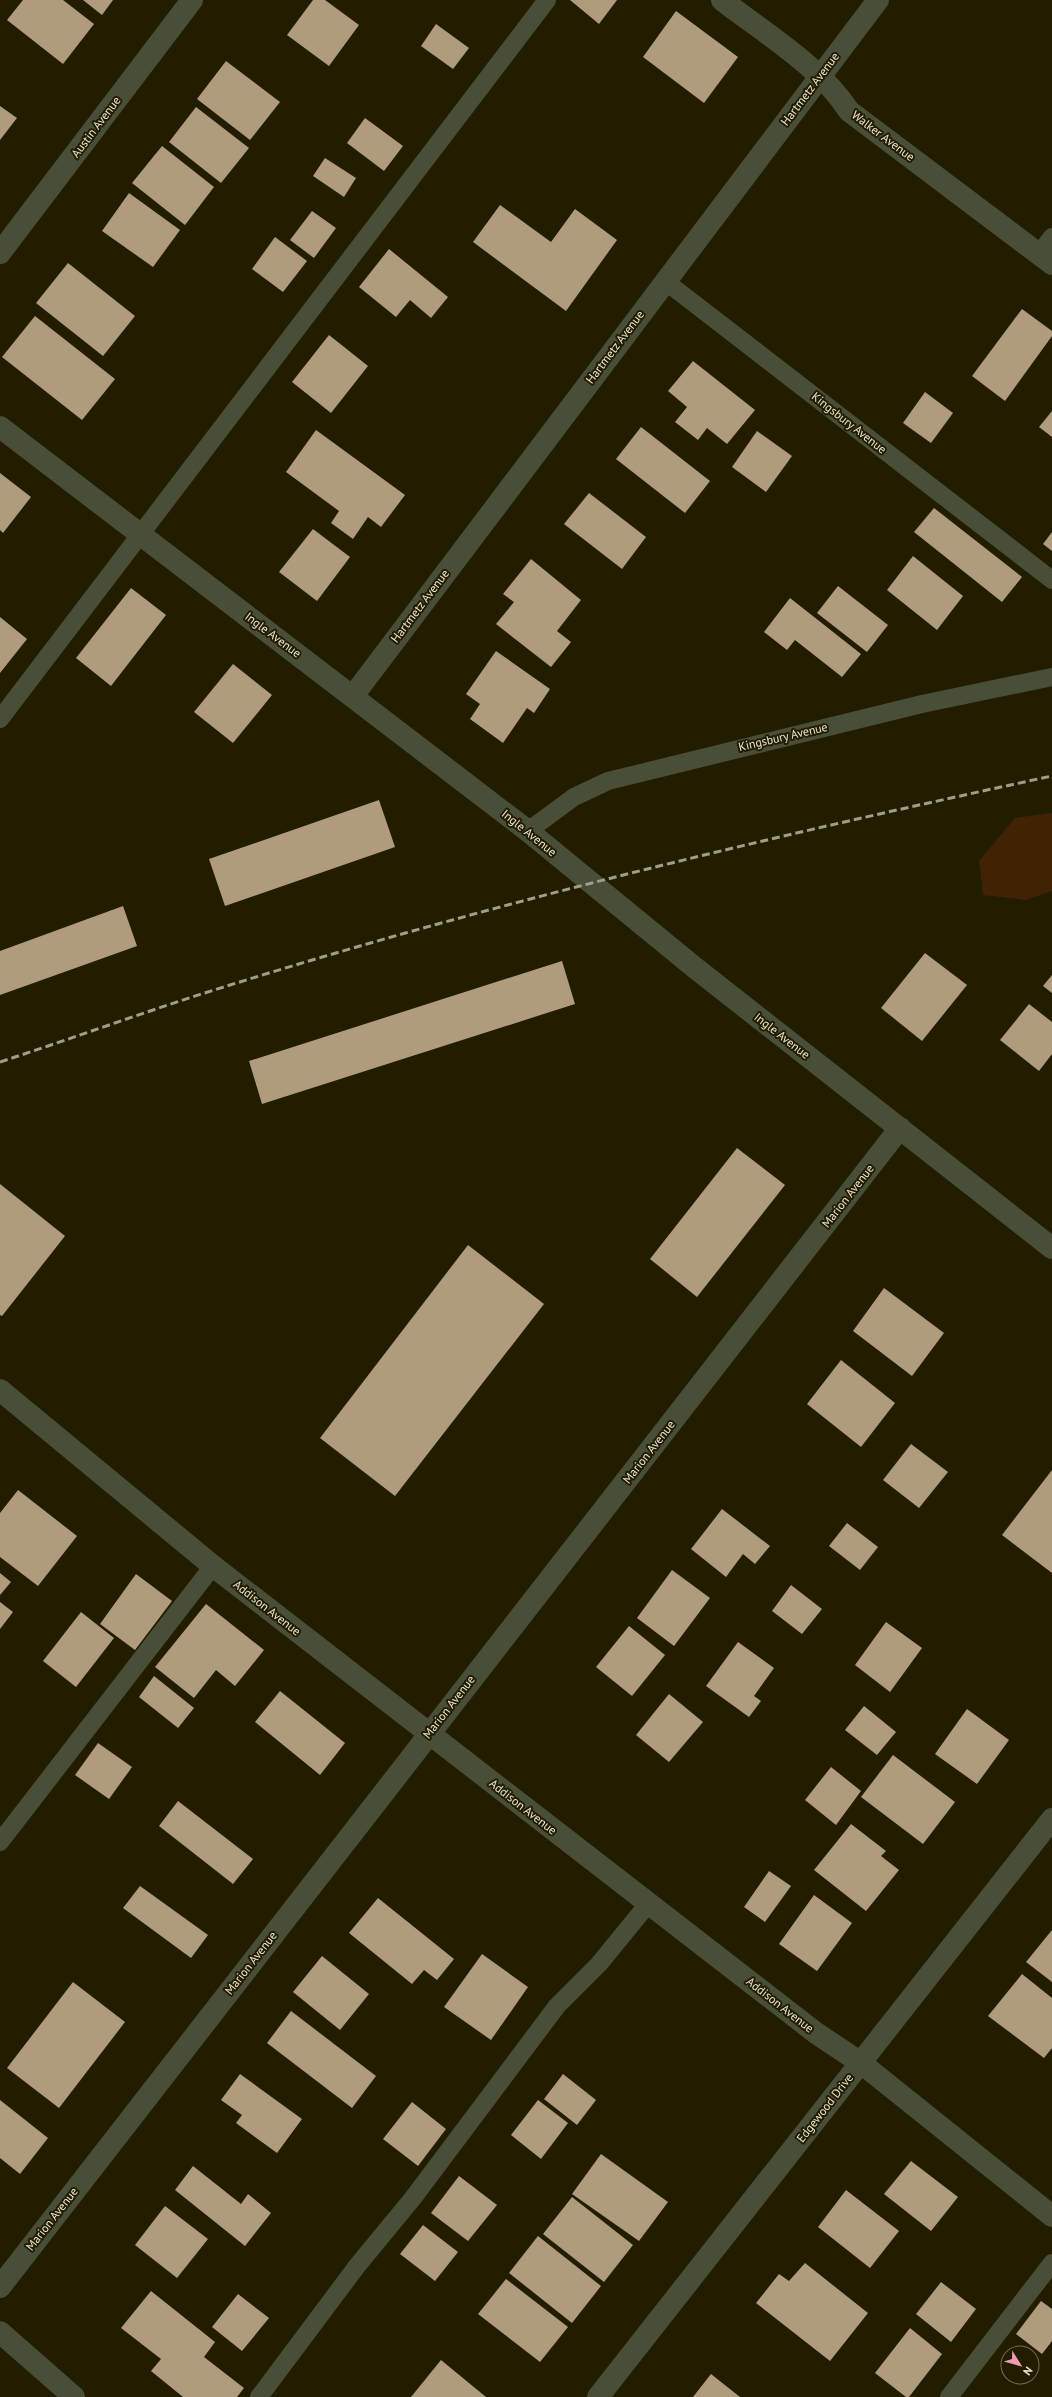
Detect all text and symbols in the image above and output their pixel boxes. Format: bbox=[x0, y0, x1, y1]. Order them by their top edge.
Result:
street label: Hartmetz Avenue bbox=[777, 49, 842, 128]
street label: Austin Avenue bbox=[68, 93, 123, 160]
street label: Walker Avenue bbox=[849, 107, 918, 164]
street label: Hartmetz Avenue bbox=[582, 307, 647, 386]
street label: Kingsbury Avenue bbox=[809, 389, 890, 457]
street label: Hartmetz Avenue bbox=[387, 566, 452, 645]
street label: Ingle Avenue bbox=[242, 609, 304, 661]
street label: Kingsbury Avenue bbox=[737, 719, 829, 754]
street label: Ingle Avenue bbox=[499, 806, 560, 859]
street label: Ingle Avenue bbox=[752, 1009, 813, 1062]
street label: Marion Avenue bbox=[818, 1161, 877, 1230]
street label: Marion Avenue bbox=[619, 1417, 678, 1486]
street label: Addison Avenue bbox=[231, 1577, 304, 1639]
street label: Marion Avenue bbox=[419, 1672, 478, 1741]
street label: Addison Avenue bbox=[487, 1776, 560, 1838]
street label: Marion Avenue bbox=[221, 1928, 280, 1997]
street label: Addison Avenue bbox=[744, 1974, 817, 2036]
street label: Edgewood Drive bbox=[793, 2070, 856, 2145]
street label: Marion Avenue bbox=[22, 2184, 81, 2253]
north arrow bbox=[1000, 2345, 1040, 2385]
text: N bbox=[1020, 2364, 1036, 2378]

